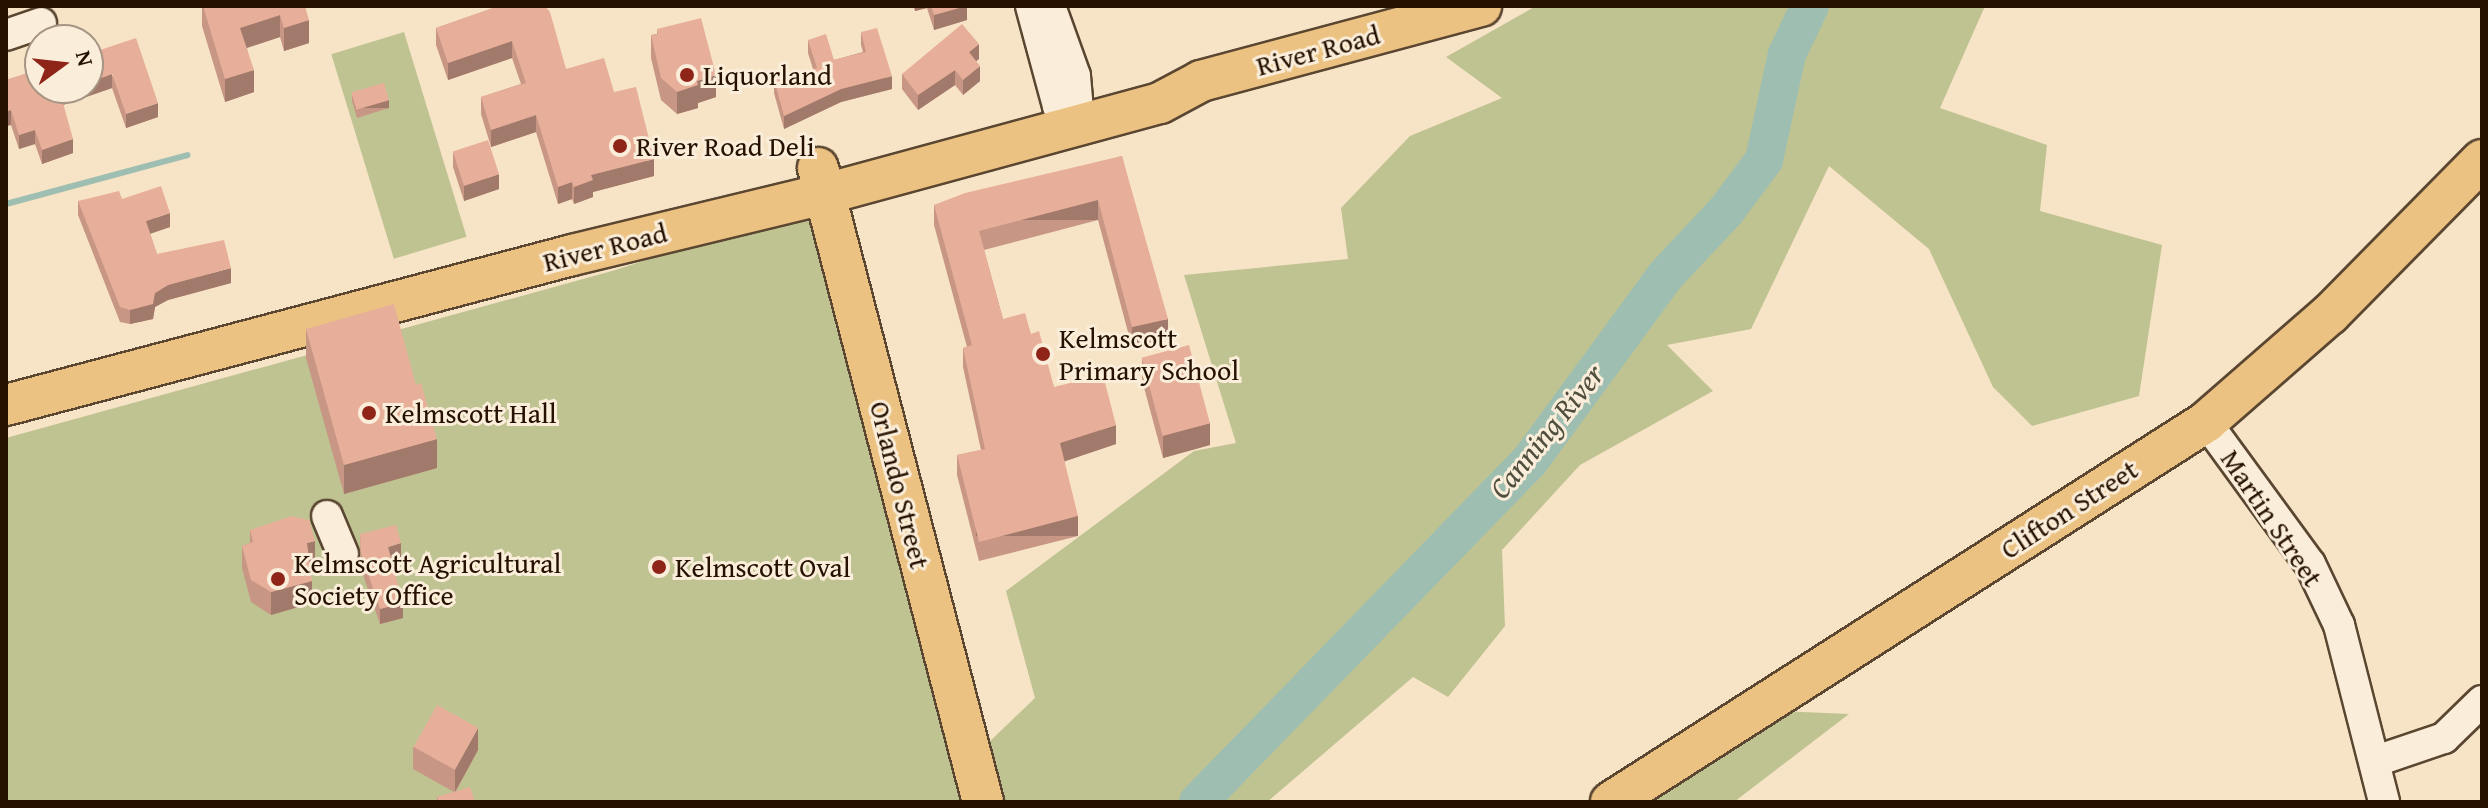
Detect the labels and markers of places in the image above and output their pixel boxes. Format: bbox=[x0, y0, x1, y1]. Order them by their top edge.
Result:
place label: Liquorland bbox=[703, 58, 832, 92]
marker: Liquorland bbox=[678, 66, 696, 84]
place label: River Road Deli bbox=[636, 129, 815, 163]
marker: River Road Deli bbox=[611, 137, 629, 155]
place label: Kelmscott Primary School bbox=[1059, 321, 1239, 387]
marker: Kelmscott Primary School bbox=[1034, 345, 1052, 363]
place label: Kelmscott Hall bbox=[385, 396, 557, 430]
marker: Kelmscott Hall bbox=[360, 404, 378, 422]
place label: Kelmscott Agricultural Society Office bbox=[294, 546, 561, 612]
place label: Kelmscott Oval bbox=[675, 550, 851, 584]
marker: Kelmscott Oval bbox=[650, 558, 668, 576]
marker: Kelmscott Agricultural Society Office bbox=[269, 570, 287, 588]

